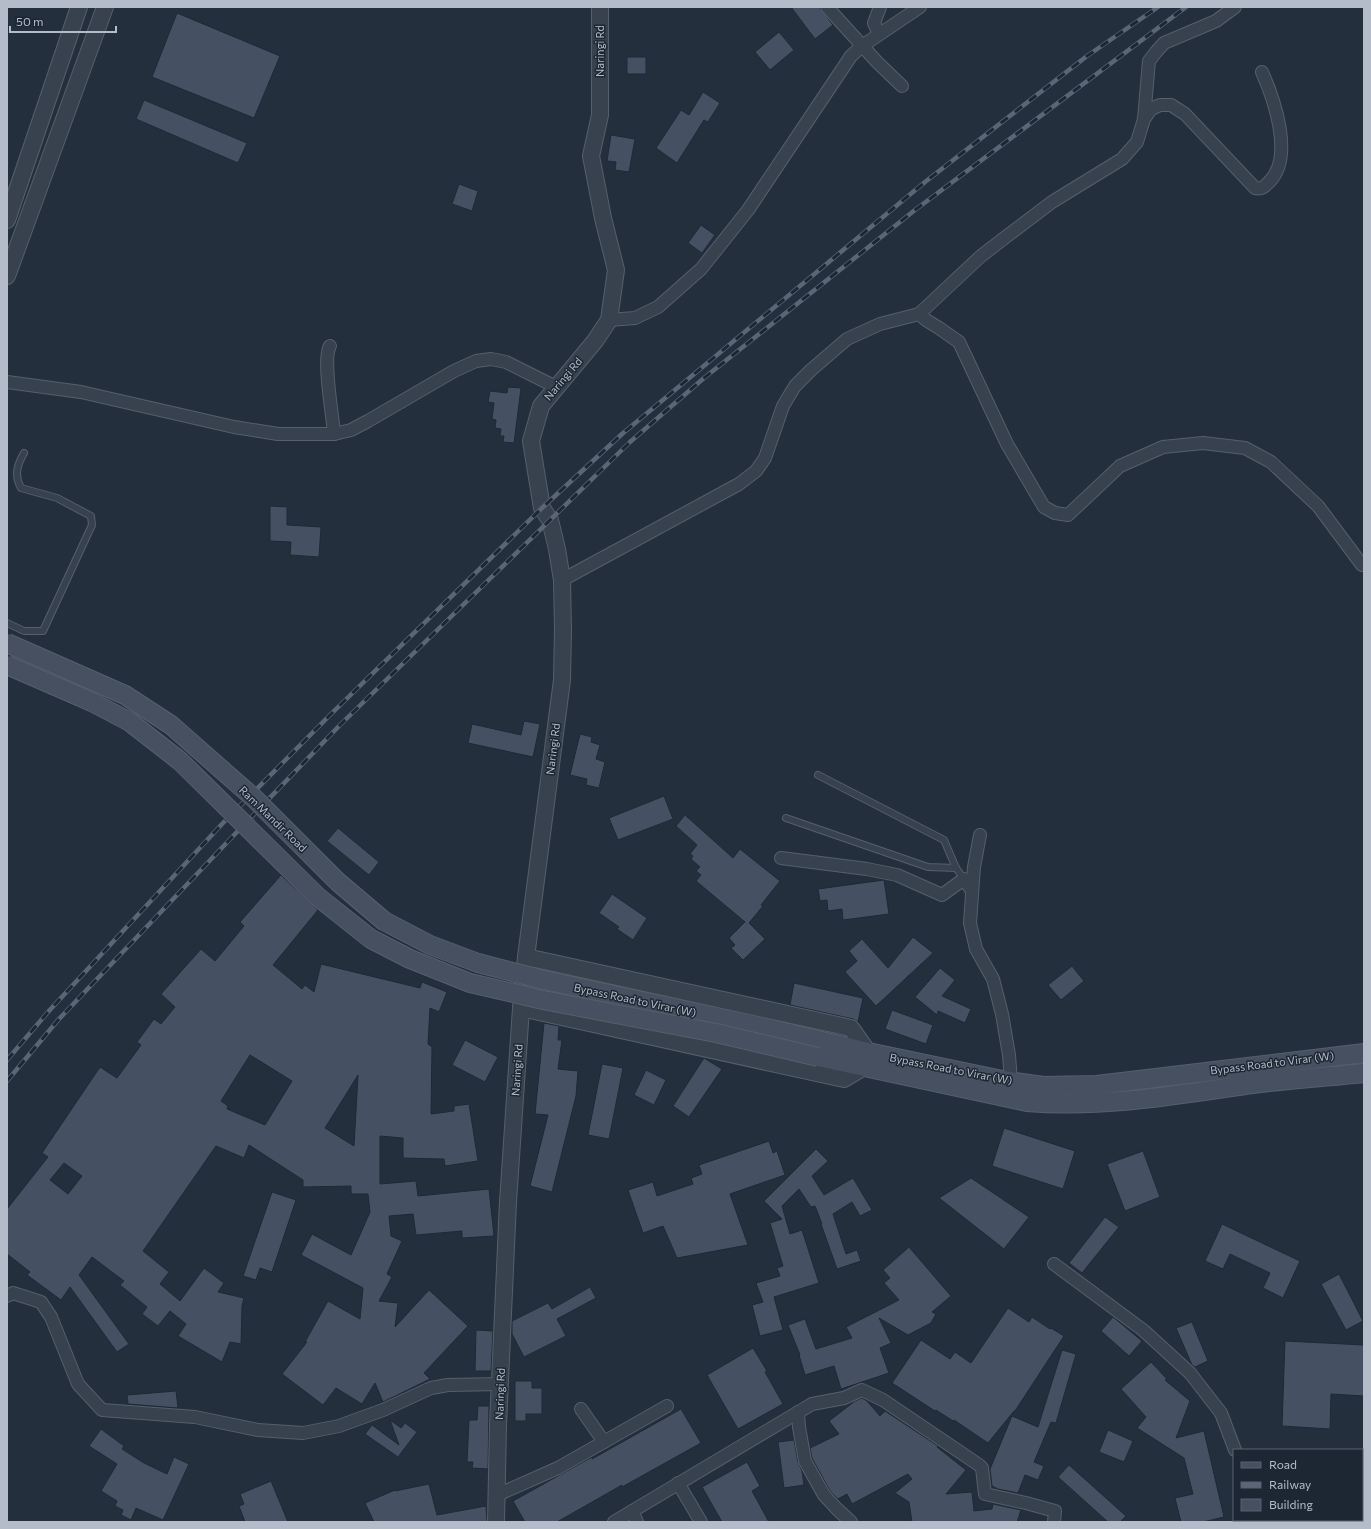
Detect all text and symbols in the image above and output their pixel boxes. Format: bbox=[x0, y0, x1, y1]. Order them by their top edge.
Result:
scale bar bbox=[10, 8, 116, 34]
text: 50 m bbox=[16, 14, 44, 28]
street label: Naringi Rd bbox=[593, 25, 606, 77]
street label: Naringi Rd bbox=[541, 355, 584, 403]
street label: Naringi Rd bbox=[543, 722, 562, 775]
street label: Ram Mandir Road bbox=[237, 783, 310, 854]
street label: Bypass Road to Virar (W) bbox=[573, 980, 697, 1019]
street label: Naringi Rd bbox=[508, 1044, 525, 1096]
street label: Bypass Road to Virar (W) bbox=[1209, 1048, 1335, 1077]
street label: Bypass Road to Virar (W) bbox=[889, 1050, 1013, 1087]
street label: Naringi Rd bbox=[492, 1368, 507, 1420]
legend bbox=[1233, 1449, 1363, 1521]
text: Road bbox=[1269, 1457, 1297, 1471]
text: Railway bbox=[1269, 1477, 1311, 1491]
text: Building bbox=[1269, 1497, 1313, 1511]

